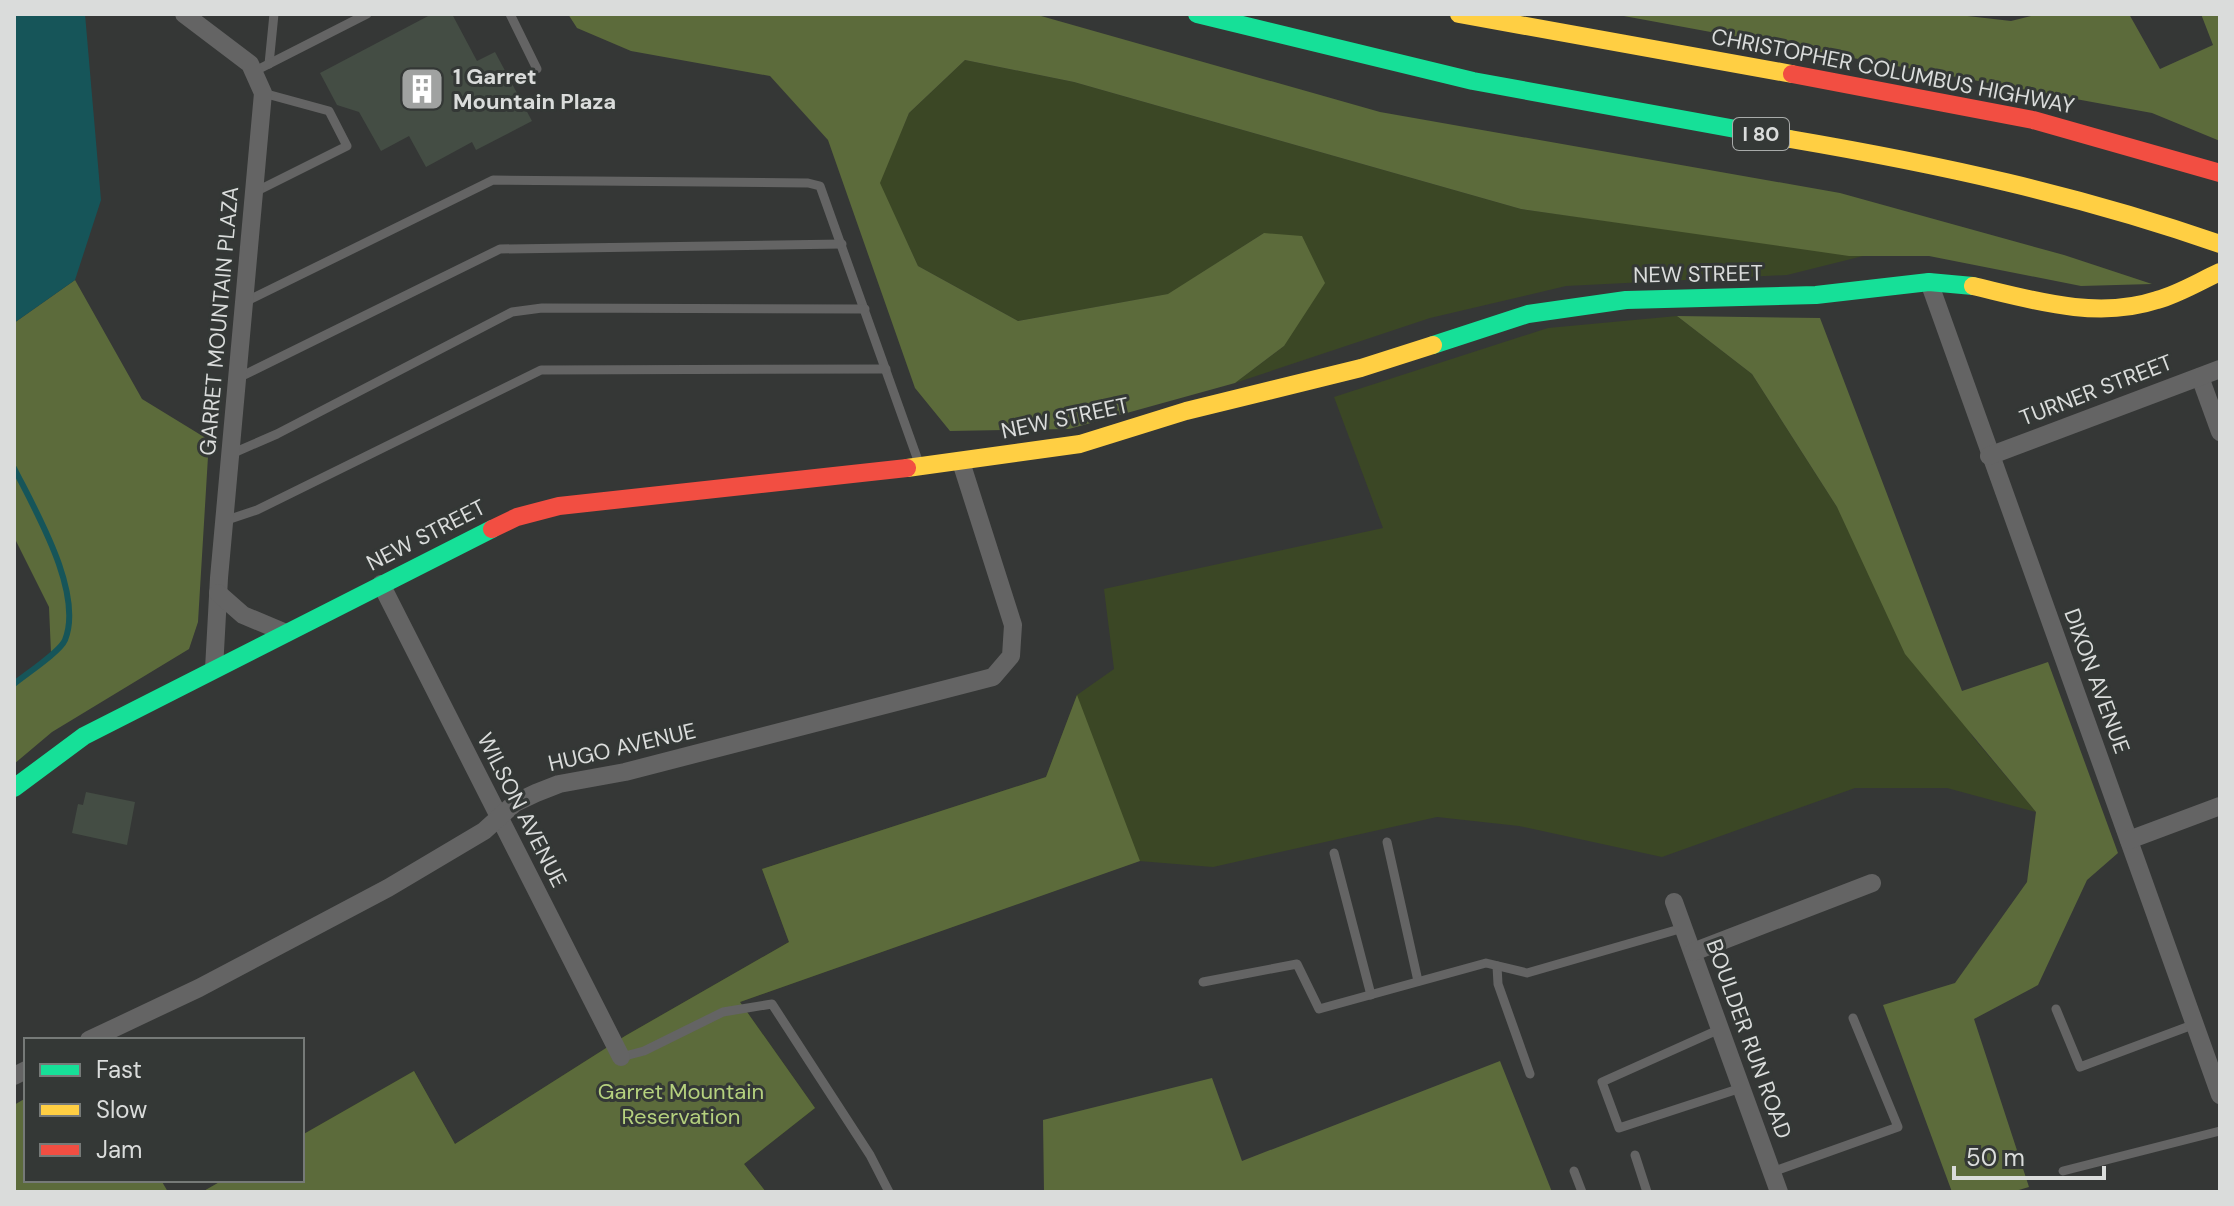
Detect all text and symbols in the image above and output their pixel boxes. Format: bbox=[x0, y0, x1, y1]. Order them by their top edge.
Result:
street label: CHRISTOPHER COLUMBUS HIGHWAY bbox=[1709, 22, 2077, 121]
place label: 1 Garret Mountain Plaza bbox=[453, 62, 616, 116]
building icon: 1 Garret Mountain Plaza bbox=[398, 65, 446, 113]
road number: I 80 bbox=[1733, 118, 1789, 150]
street label: GARRET MOUNTAIN PLAZA bbox=[193, 185, 245, 457]
street label: NEW STREET bbox=[1633, 258, 1763, 290]
street label: TURNER STREET bbox=[2015, 348, 2177, 432]
street label: NEW STREET bbox=[999, 390, 1131, 446]
street label: NEW STREET bbox=[362, 493, 490, 577]
street label: DIXON AVENUE bbox=[2057, 604, 2137, 758]
street label: HUGO AVENUE bbox=[545, 716, 699, 778]
street label: WILSON AVENUE bbox=[471, 728, 573, 892]
street label: BOULDER RUN ROAD bbox=[1699, 935, 1799, 1143]
legend bbox=[24, 1038, 304, 1182]
text: Fast bbox=[96, 1054, 142, 1085]
park label: Garret Mountain Reservation bbox=[598, 1077, 764, 1131]
text: Slow bbox=[96, 1094, 147, 1125]
scale bar bbox=[1954, 1130, 2104, 1180]
text: Jam bbox=[96, 1134, 142, 1165]
text: 50 m bbox=[1966, 1142, 2025, 1173]

